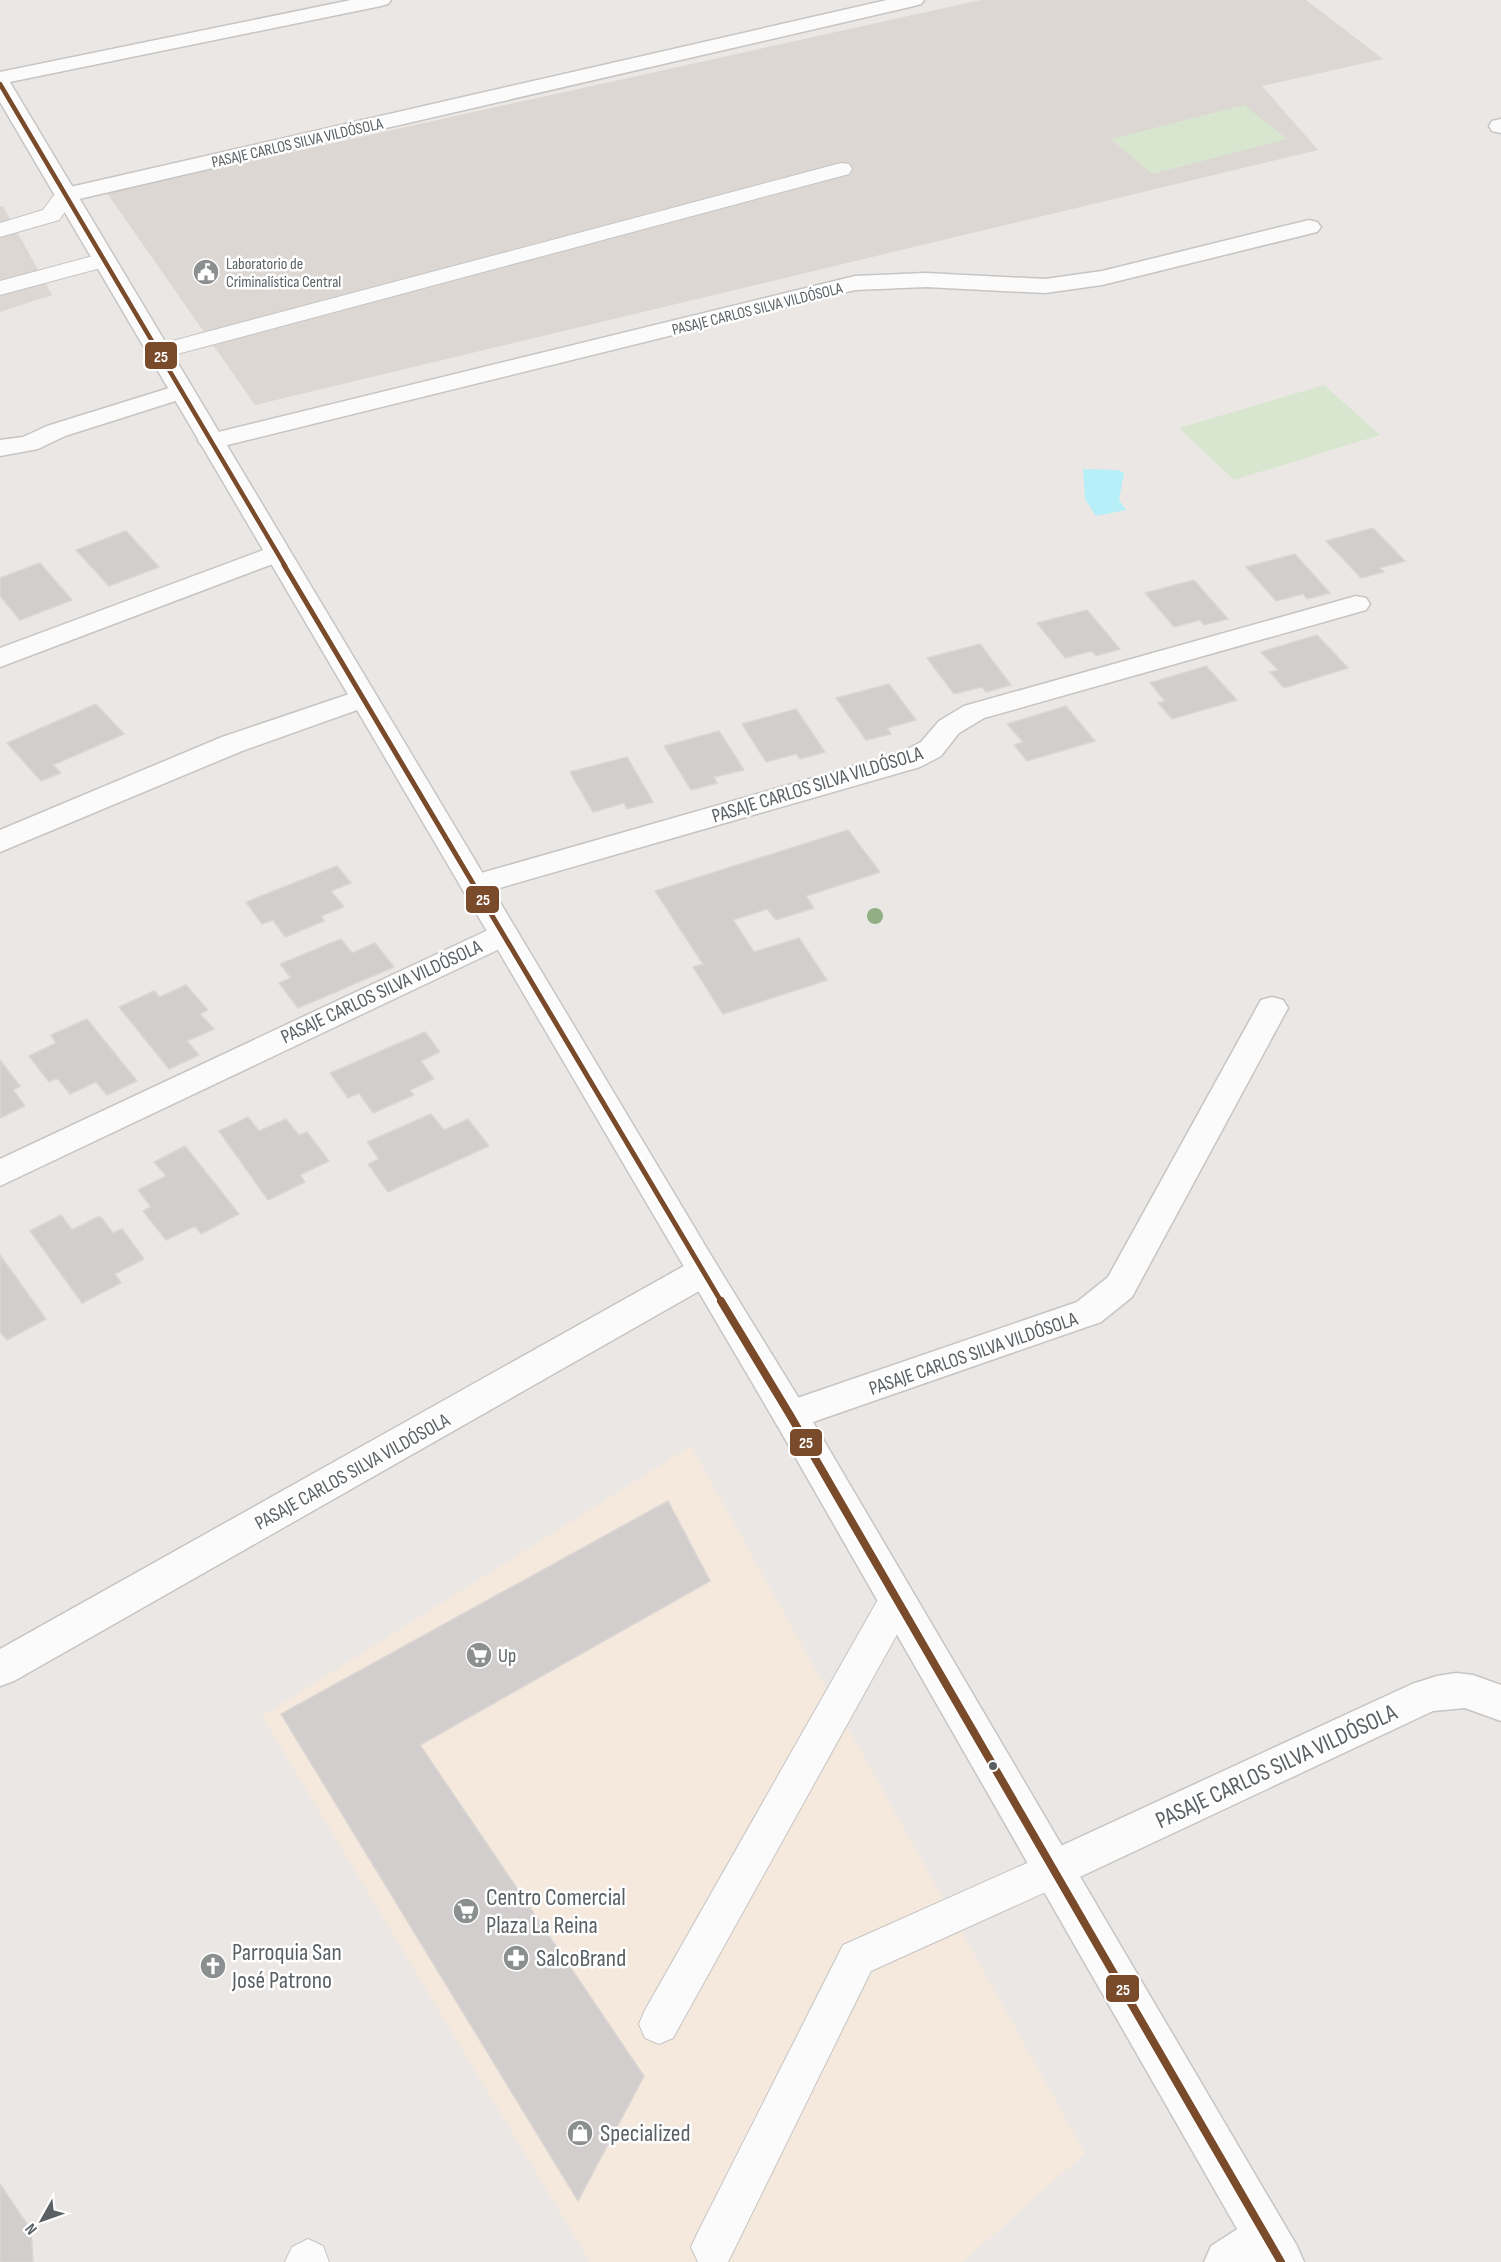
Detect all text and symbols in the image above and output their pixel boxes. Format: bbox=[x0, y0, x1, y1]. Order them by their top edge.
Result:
street label: PASAJE CARLOS SILVA VILDÓSOLA bbox=[210, 114, 385, 172]
place label: Laboratorio de Criminalística Central bbox=[226, 255, 341, 292]
public building icon: Laboratorio de Criminalística Central bbox=[191, 257, 221, 287]
street label: PASAJE CARLOS SILVA VILDÓSOLA bbox=[670, 279, 845, 340]
line badge: 25 bbox=[144, 341, 178, 370]
text: 25 bbox=[154, 348, 168, 367]
street label: PASAJE CARLOS SILVA VILDÓSOLA bbox=[709, 741, 926, 828]
line badge: 25 bbox=[465, 885, 500, 914]
text: 25 bbox=[476, 891, 490, 910]
street label: PASAJE CARLOS SILVA VILDÓSOLA bbox=[277, 935, 486, 1049]
street label: PASAJE CARLOS SILVA VILDÓSOLA bbox=[866, 1307, 1081, 1401]
street label: PASAJE CARLOS SILVA VILDÓSOLA bbox=[251, 1408, 455, 1535]
line badge: 25 bbox=[789, 1428, 823, 1457]
text: 25 bbox=[799, 1434, 813, 1453]
supermarket icon: Up bbox=[464, 1640, 494, 1670]
place label: Up bbox=[498, 1644, 516, 1668]
street label: PASAJE CARLOS SILVA VILDÓSOLA bbox=[1151, 1697, 1402, 1835]
unlabelled marker bbox=[987, 1760, 999, 1772]
place label: Centro Comercial Plaza La Reina bbox=[486, 1883, 626, 1940]
supermarket icon: Centro Comercial Plaza La Reina bbox=[451, 1896, 481, 1926]
place label: Parroquia San José Patrono bbox=[231, 1938, 342, 1995]
pharmacy icon: SalcoBrand bbox=[501, 1943, 531, 1973]
place label: SalcoBrand bbox=[536, 1944, 626, 1973]
church icon: Parroquia San José Patrono bbox=[198, 1951, 228, 1981]
line badge: 25 bbox=[1105, 1974, 1140, 2003]
text: 25 bbox=[1116, 1981, 1130, 2000]
shop icon: Specialized bbox=[565, 2118, 595, 2148]
place label: Specialized bbox=[600, 2119, 691, 2148]
north arrow bbox=[12, 2190, 72, 2250]
text: N bbox=[22, 2219, 42, 2238]

